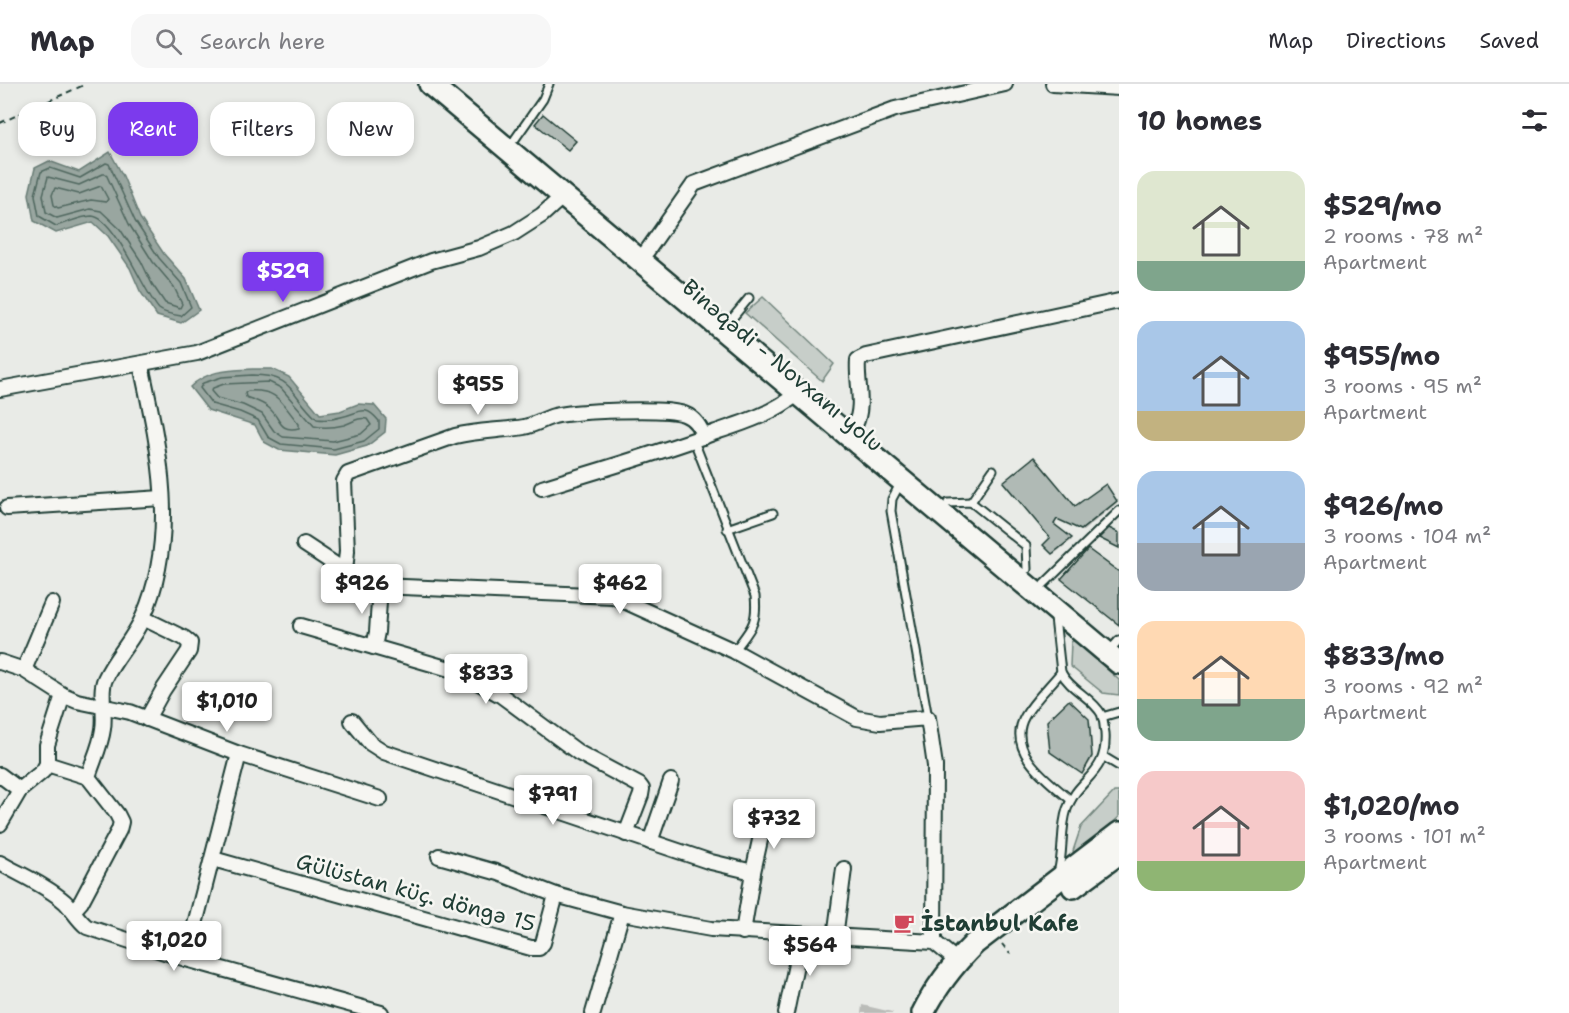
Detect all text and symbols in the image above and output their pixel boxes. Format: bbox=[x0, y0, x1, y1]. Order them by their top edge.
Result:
search box bbox=[131, 14, 551, 68]
text: Map bbox=[30, 22, 95, 60]
icon: search bbox=[152, 25, 185, 58]
text: Search here bbox=[200, 27, 325, 56]
text: Map bbox=[1268, 27, 1313, 55]
text: Directions bbox=[1346, 27, 1446, 55]
text: Saved bbox=[1479, 27, 1539, 55]
chip: Buy bbox=[18, 102, 96, 156]
chip: Rent bbox=[108, 102, 198, 156]
chip: Filters bbox=[210, 102, 315, 156]
chip: New bbox=[327, 102, 414, 156]
text: 10 homes bbox=[1137, 103, 1262, 138]
icon: filters bbox=[1518, 104, 1551, 137]
text: $529/mo bbox=[1323, 188, 1442, 223]
icon: home bbox=[1185, 195, 1257, 267]
text: 2 rooms · 78 m² bbox=[1323, 223, 1483, 249]
text: Apartment bbox=[1323, 249, 1427, 275]
pin: $529 bbox=[247, 252, 319, 303]
text: $529 bbox=[257, 258, 309, 284]
street label: Binəqədi - Novxanı yolu bbox=[676, 273, 889, 458]
text: $955/mo bbox=[1323, 338, 1440, 373]
icon: home bbox=[1185, 345, 1257, 417]
pin: $955 bbox=[442, 365, 514, 416]
text: $955 bbox=[452, 371, 504, 397]
text: 3 rooms · 95 m² bbox=[1323, 373, 1482, 399]
text: Apartment bbox=[1323, 399, 1427, 425]
text: $926/mo bbox=[1323, 488, 1444, 523]
icon: home bbox=[1185, 495, 1257, 567]
text: 3 rooms · 104 m² bbox=[1323, 523, 1491, 549]
text: Apartment bbox=[1323, 549, 1427, 575]
pin: $926 bbox=[326, 564, 398, 615]
pin: $462 bbox=[584, 564, 656, 615]
text: $926 bbox=[335, 570, 389, 596]
text: $462 bbox=[593, 570, 647, 596]
text: $833/mo bbox=[1323, 638, 1445, 673]
icon: home bbox=[1185, 645, 1257, 717]
pin: $833 bbox=[450, 654, 522, 705]
text: $833 bbox=[458, 660, 514, 686]
text: 3 rooms · 92 m² bbox=[1323, 673, 1483, 699]
pin: $1,010 bbox=[178, 682, 276, 733]
text: $1,010 bbox=[196, 688, 258, 714]
text: Apartment bbox=[1323, 699, 1427, 725]
pin: $791 bbox=[517, 775, 589, 826]
text: $791 bbox=[528, 781, 578, 807]
text: $1,020/mo bbox=[1323, 788, 1460, 823]
icon: home bbox=[1185, 795, 1257, 867]
pin: $732 bbox=[738, 799, 810, 850]
text: $732 bbox=[747, 805, 801, 831]
text: 3 rooms · 101 m² bbox=[1323, 823, 1486, 849]
street label: Gülüstan küç. döngə 15 bbox=[293, 847, 539, 938]
text: Apartment bbox=[1323, 849, 1427, 875]
place label: İstanbul Kafe bbox=[921, 908, 1079, 938]
cafe icon: İstanbul Kafe bbox=[892, 911, 916, 935]
pin: $1,020 bbox=[125, 921, 223, 972]
pin: $564 bbox=[774, 926, 846, 977]
text: $1,020 bbox=[140, 927, 208, 953]
text: $564 bbox=[783, 932, 837, 958]

